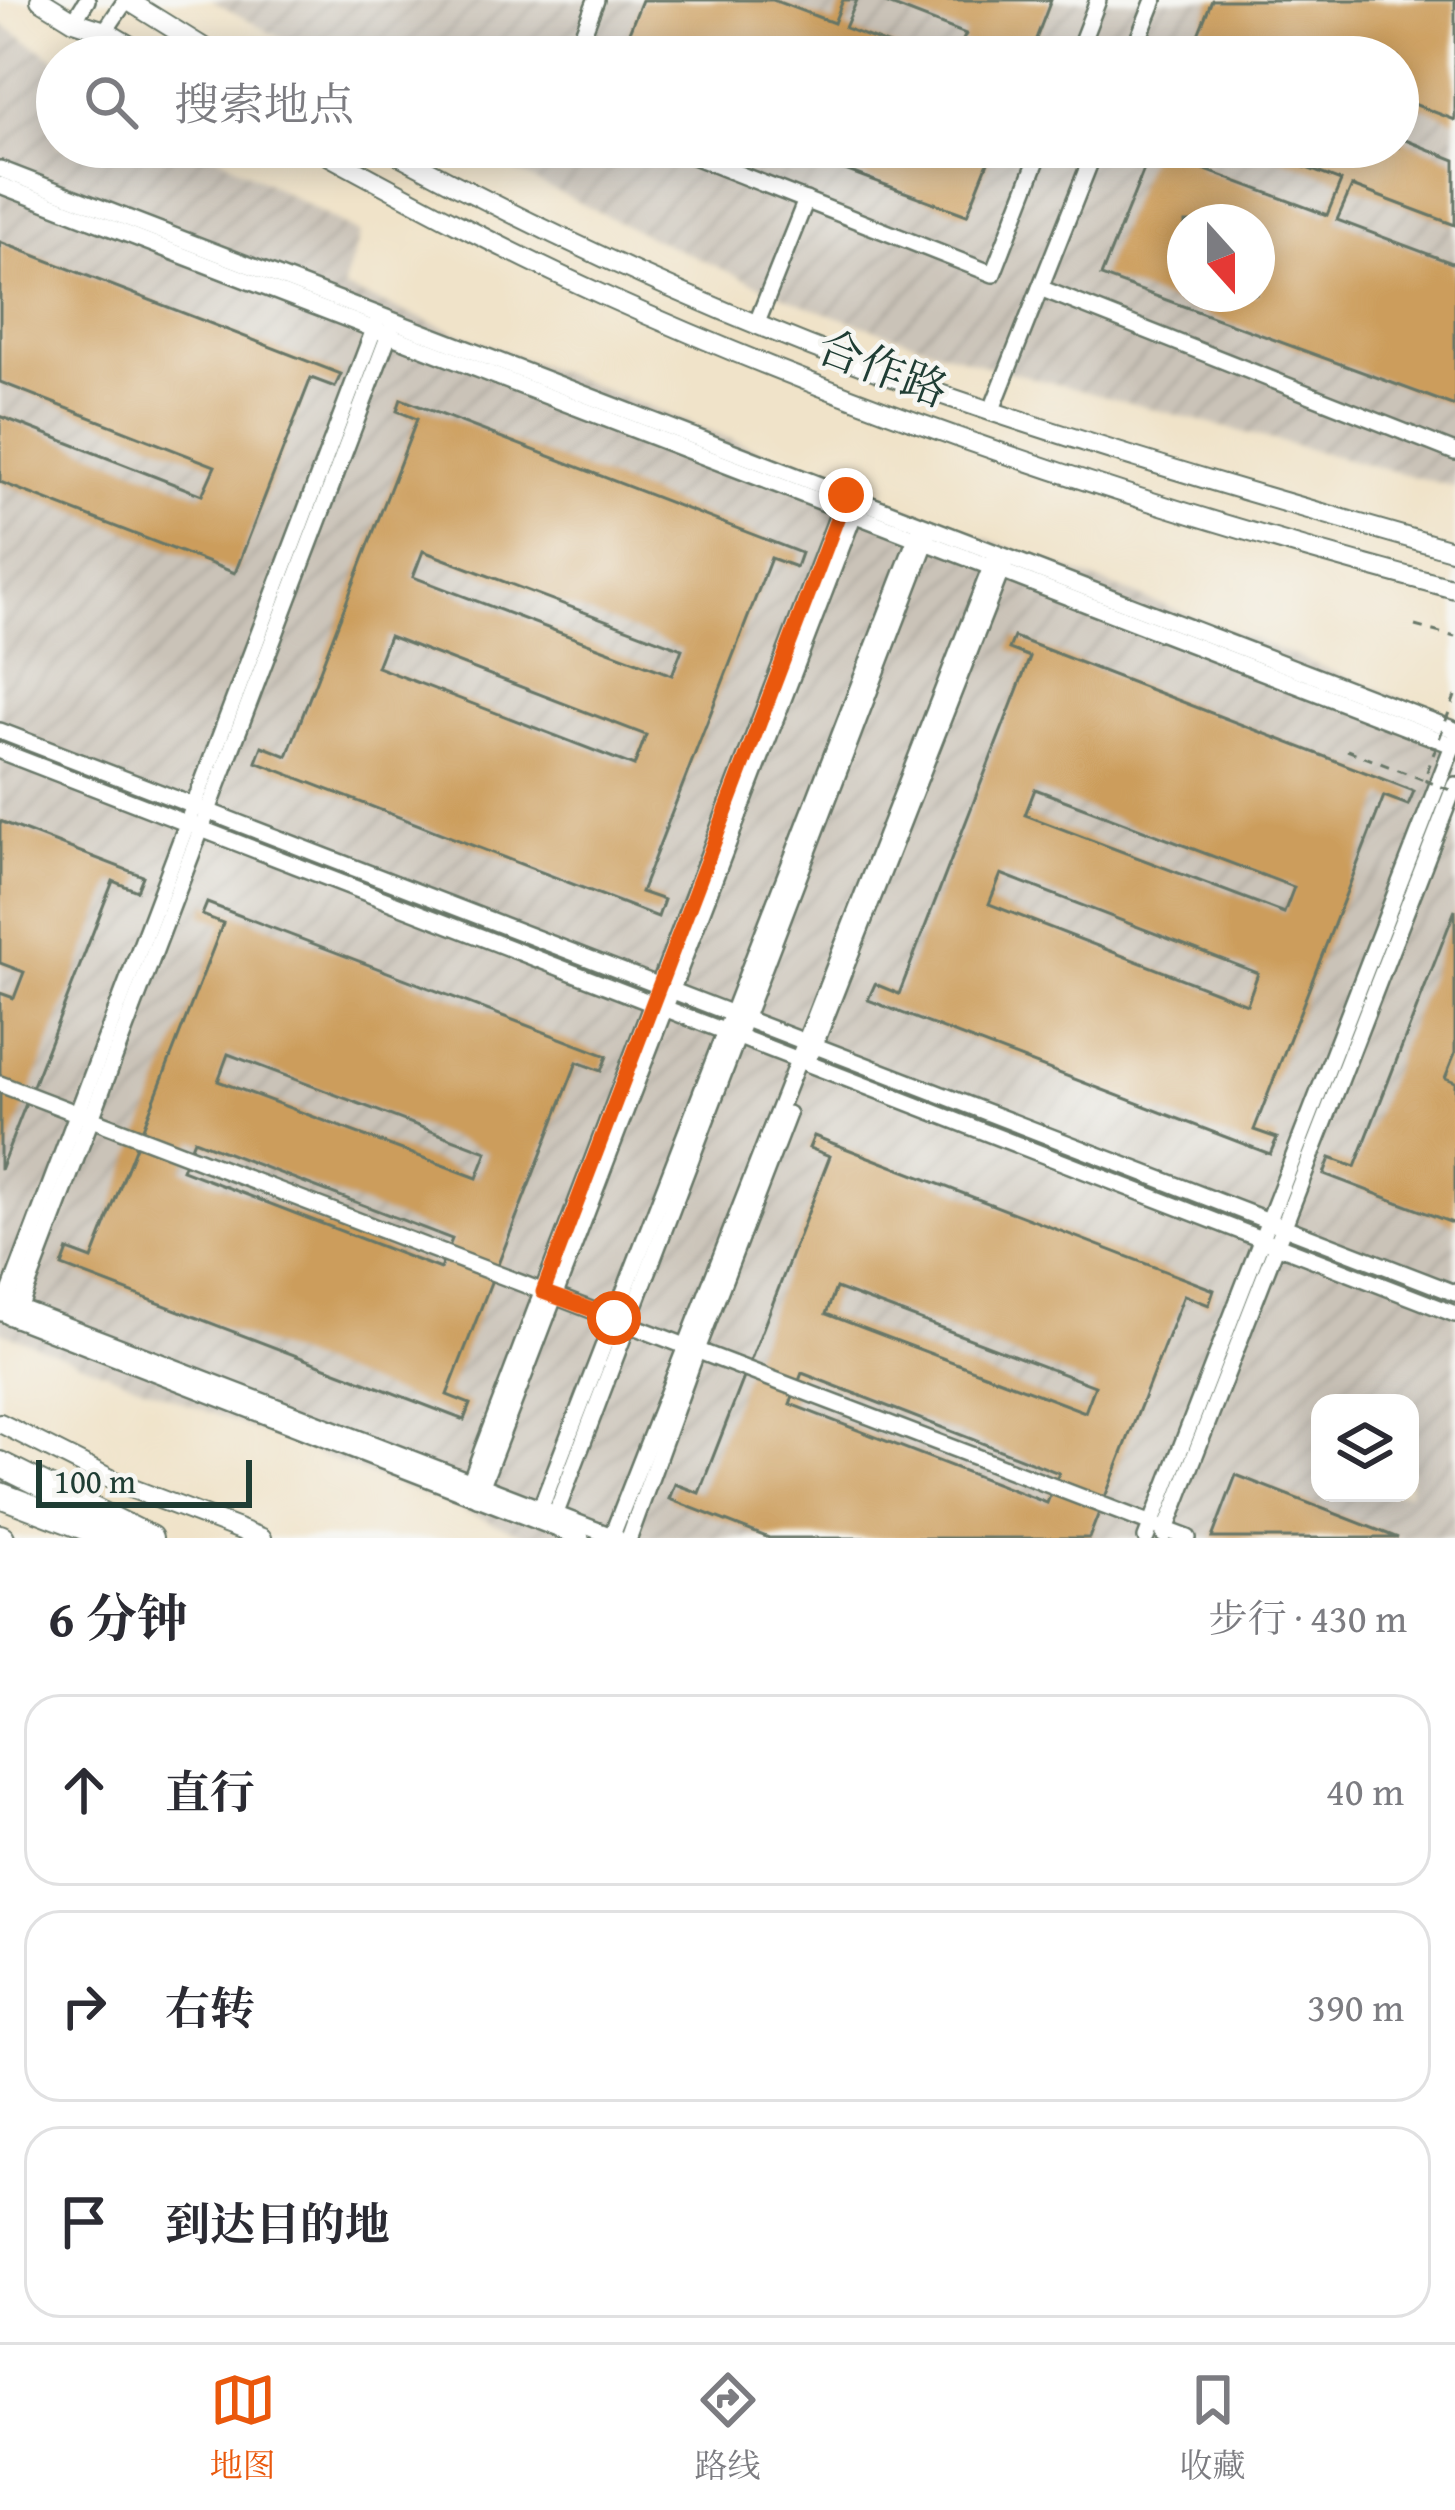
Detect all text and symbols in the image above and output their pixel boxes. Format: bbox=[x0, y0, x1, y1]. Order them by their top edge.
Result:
search box bbox=[36, 36, 1419, 168]
icon: search bbox=[78, 69, 144, 135]
text: 搜索地点 bbox=[174, 71, 354, 136]
north arrow bbox=[1167, 204, 1275, 312]
street label: 合作路 bbox=[809, 313, 958, 422]
route end bbox=[819, 468, 873, 522]
route start bbox=[587, 1291, 641, 1345]
map controls bbox=[1311, 1394, 1419, 1502]
button: layers bbox=[1311, 1394, 1419, 1502]
scale bar bbox=[36, 1454, 252, 1507]
text: 100 m bbox=[54, 1457, 136, 1505]
text: 6 分钟 bbox=[48, 1580, 188, 1655]
text: 步行 · 430 m bbox=[1209, 1589, 1407, 1646]
icon: ahead bbox=[51, 1757, 117, 1823]
text: 直行 bbox=[165, 1759, 255, 1824]
text: 40 m bbox=[1326, 1762, 1404, 1819]
icon: right bbox=[51, 1973, 117, 2039]
text: 右转 bbox=[165, 1975, 255, 2040]
text: 390 m bbox=[1307, 1978, 1404, 2035]
icon: arrive bbox=[51, 2189, 117, 2255]
text: 到达目的地 bbox=[165, 2191, 390, 2256]
tab: 地图 bbox=[210, 2367, 276, 2489]
tab: 路线 bbox=[695, 2367, 761, 2489]
tab: 收藏 bbox=[1180, 2367, 1246, 2489]

